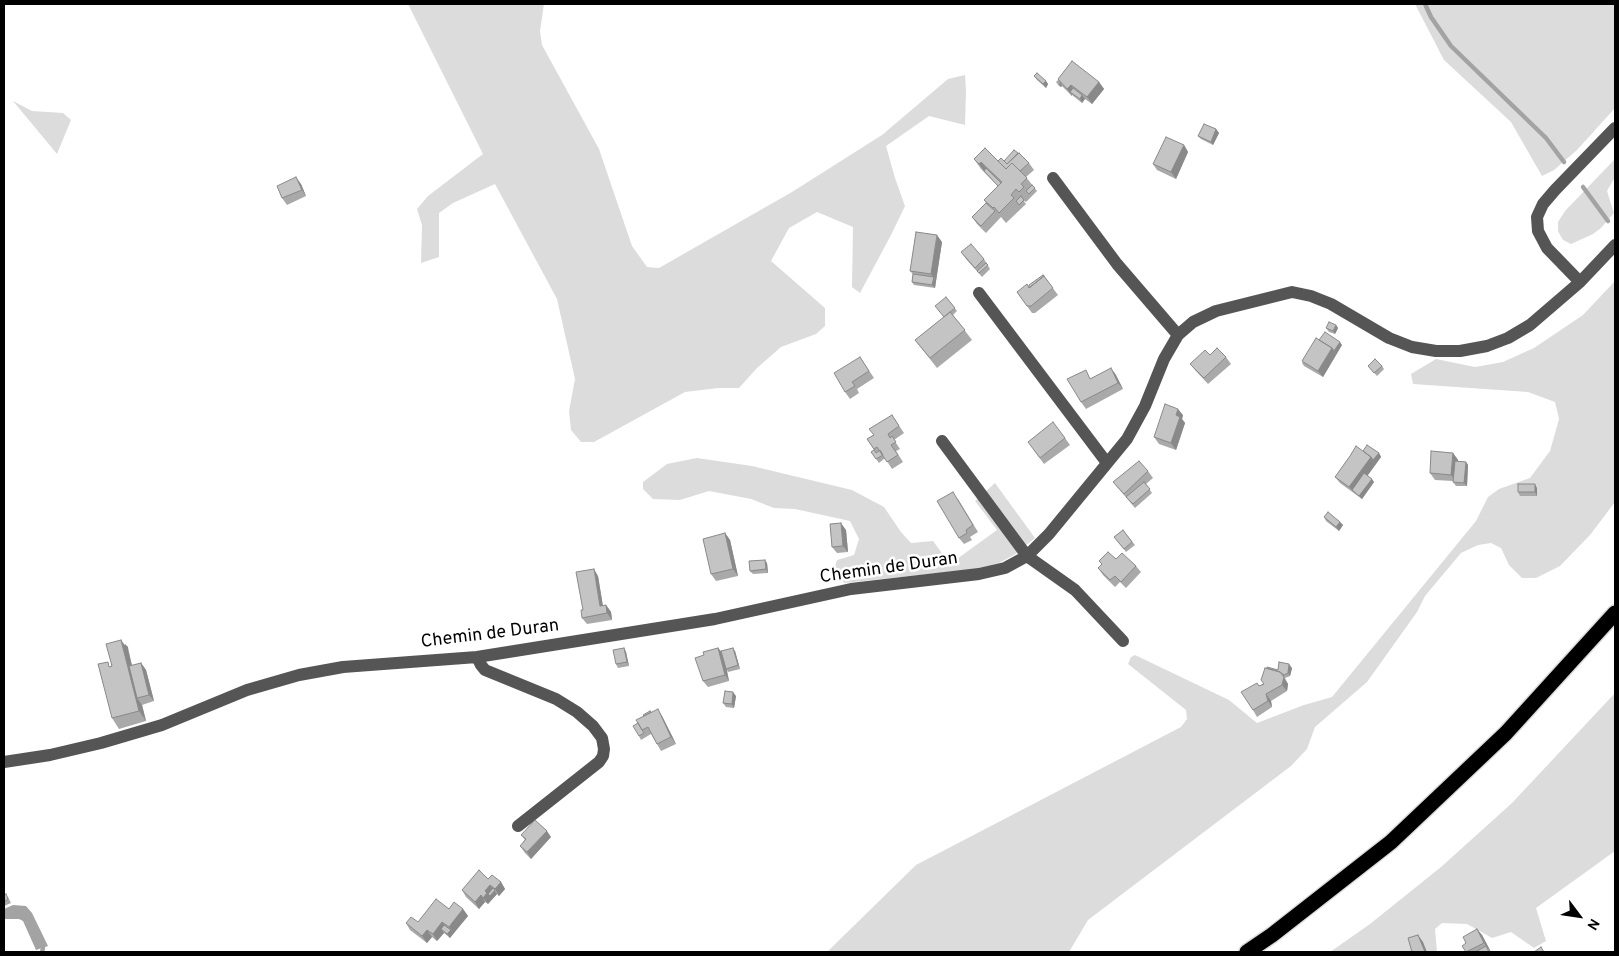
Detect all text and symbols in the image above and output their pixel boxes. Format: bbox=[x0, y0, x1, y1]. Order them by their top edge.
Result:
street label: Chemin de Duran bbox=[819, 549, 959, 589]
street label: Chemin de Duran bbox=[420, 616, 560, 654]
north arrow bbox=[1554, 891, 1604, 941]
text: N bbox=[1582, 915, 1602, 933]

